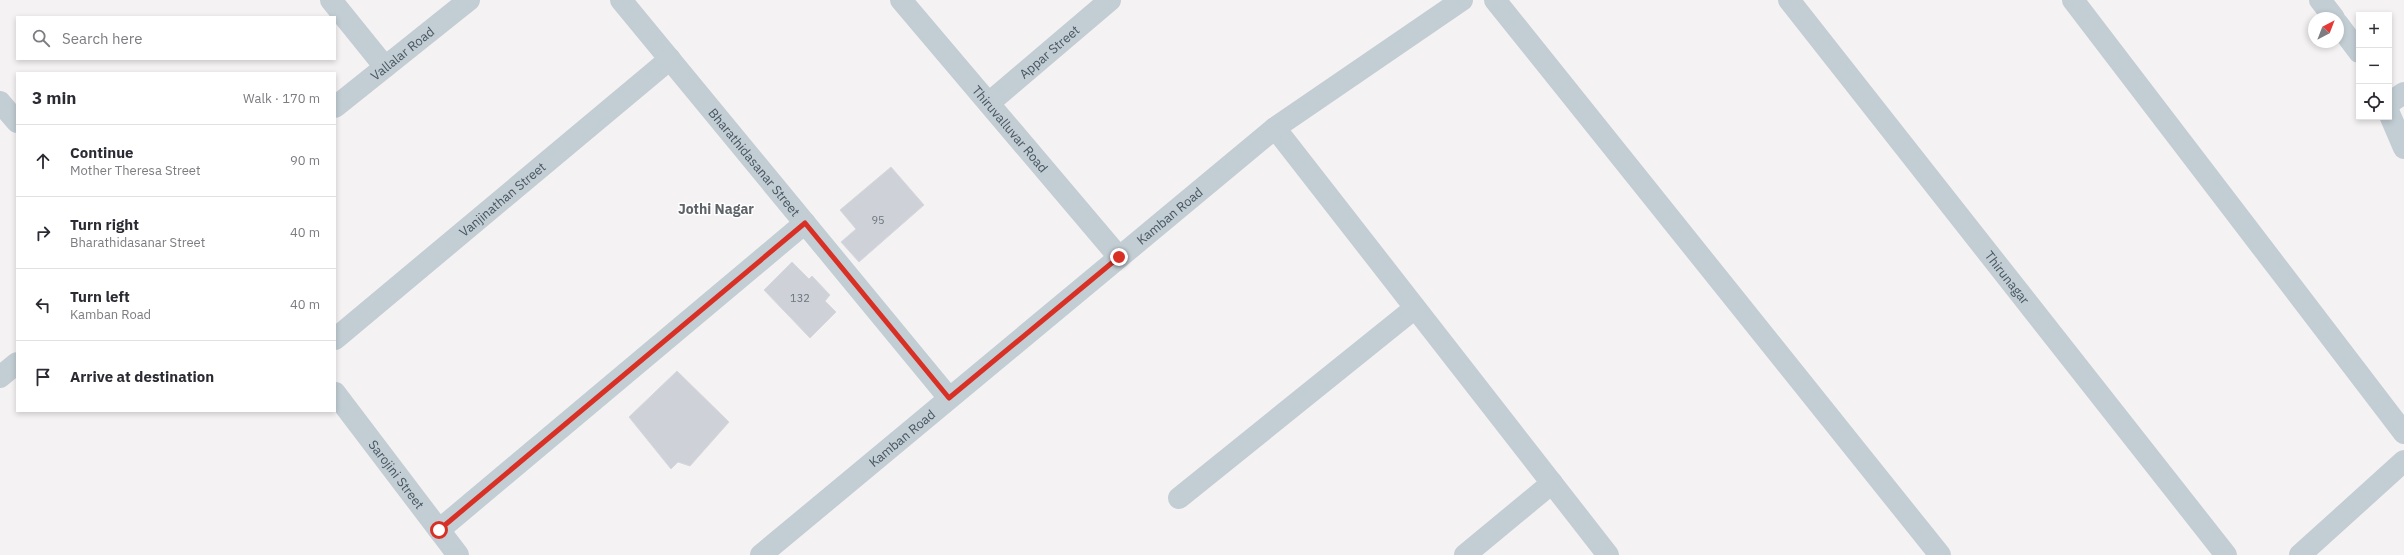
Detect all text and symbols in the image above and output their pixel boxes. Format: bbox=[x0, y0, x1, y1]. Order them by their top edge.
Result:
north arrow bbox=[2308, 12, 2344, 48]
map controls bbox=[2356, 12, 2392, 120]
button: + bbox=[2356, 12, 2392, 48]
search box bbox=[16, 16, 336, 60]
street label: Appar Street bbox=[1016, 22, 1083, 83]
street label: Vallalar Road bbox=[367, 23, 438, 84]
icon: search bbox=[30, 27, 52, 49]
text: Search here bbox=[62, 29, 142, 48]
button: − bbox=[2356, 48, 2392, 84]
street label: Thiruvalluvar Road bbox=[968, 82, 1052, 176]
button: locate bbox=[2356, 84, 2392, 120]
text: 3 min bbox=[32, 87, 76, 109]
text: Walk · 170 m bbox=[243, 90, 320, 107]
street label: Bharathidasanar Street bbox=[705, 105, 804, 220]
text: Continue bbox=[70, 143, 134, 162]
icon: ahead bbox=[32, 150, 54, 172]
text: 90 m bbox=[290, 152, 320, 169]
street label: Vanjinathan Street bbox=[456, 158, 549, 241]
text: Mother Theresa Street bbox=[70, 162, 201, 179]
street label: Kamban Road bbox=[1133, 184, 1206, 249]
district label: Jothi Nagar bbox=[678, 200, 754, 218]
house number: 95 bbox=[871, 213, 885, 227]
text: Turn right bbox=[70, 215, 139, 234]
icon: right bbox=[32, 222, 54, 244]
text: 40 m bbox=[290, 224, 320, 241]
text: Bharathidasanar Street bbox=[70, 234, 205, 251]
route end bbox=[1110, 248, 1128, 266]
street label: Thirunagar bbox=[1981, 248, 2033, 308]
text: Turn left bbox=[70, 287, 130, 306]
house number: 132 bbox=[790, 291, 810, 305]
icon: left bbox=[32, 294, 54, 316]
text: 40 m bbox=[290, 296, 320, 313]
text: Kamban Road bbox=[70, 306, 151, 323]
icon: arrive bbox=[32, 366, 54, 388]
text: Arrive at destination bbox=[70, 367, 214, 386]
street label: Kamban Road bbox=[865, 406, 939, 471]
street label: Sarojini Street bbox=[365, 437, 428, 513]
route start bbox=[430, 521, 448, 539]

